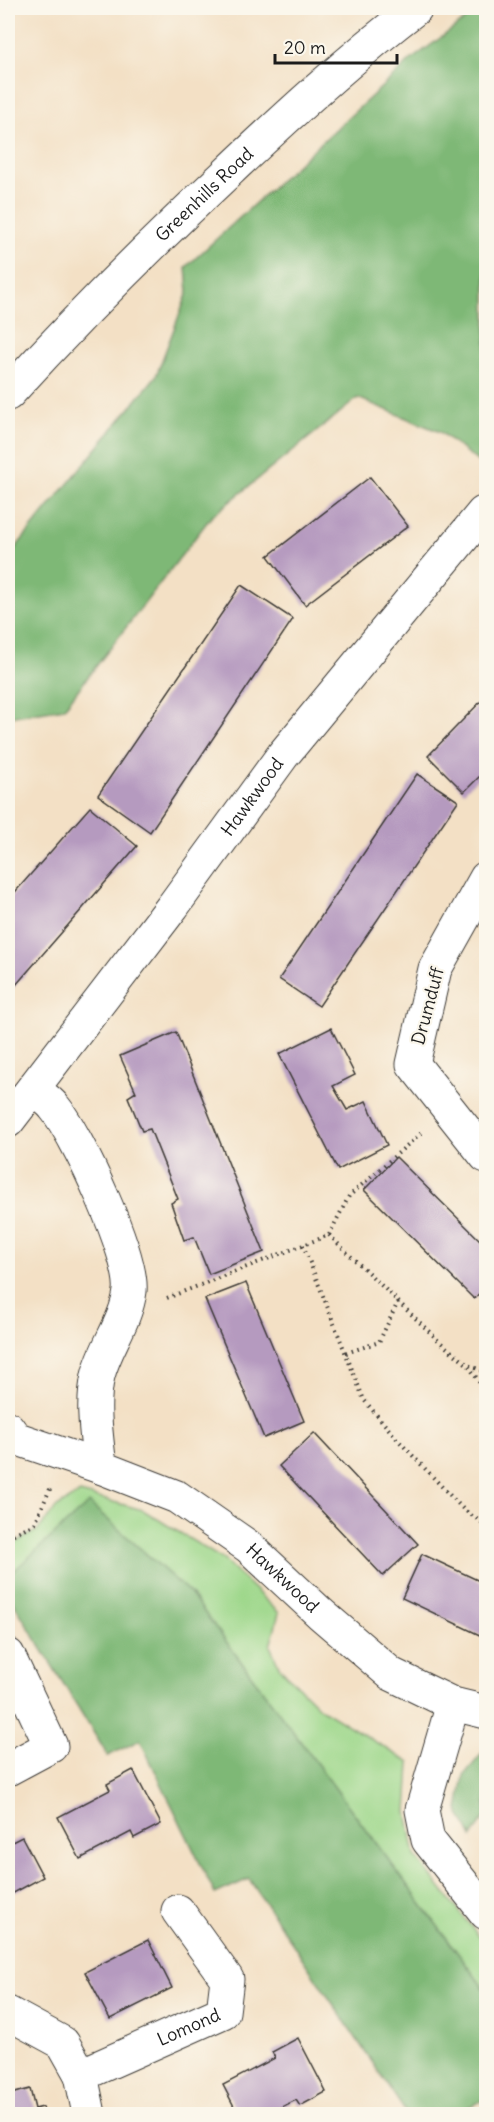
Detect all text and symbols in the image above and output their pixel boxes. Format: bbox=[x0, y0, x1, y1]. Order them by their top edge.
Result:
scale bar bbox=[275, 27, 396, 65]
text: 20 m bbox=[284, 36, 326, 59]
street label: Greenhills Road bbox=[150, 142, 258, 246]
street label: Hawkwood bbox=[216, 752, 289, 840]
street label: Drumduff bbox=[406, 964, 449, 1047]
street label: Hawkwood bbox=[241, 1538, 324, 1618]
street label: Lomond bbox=[154, 2002, 224, 2051]

